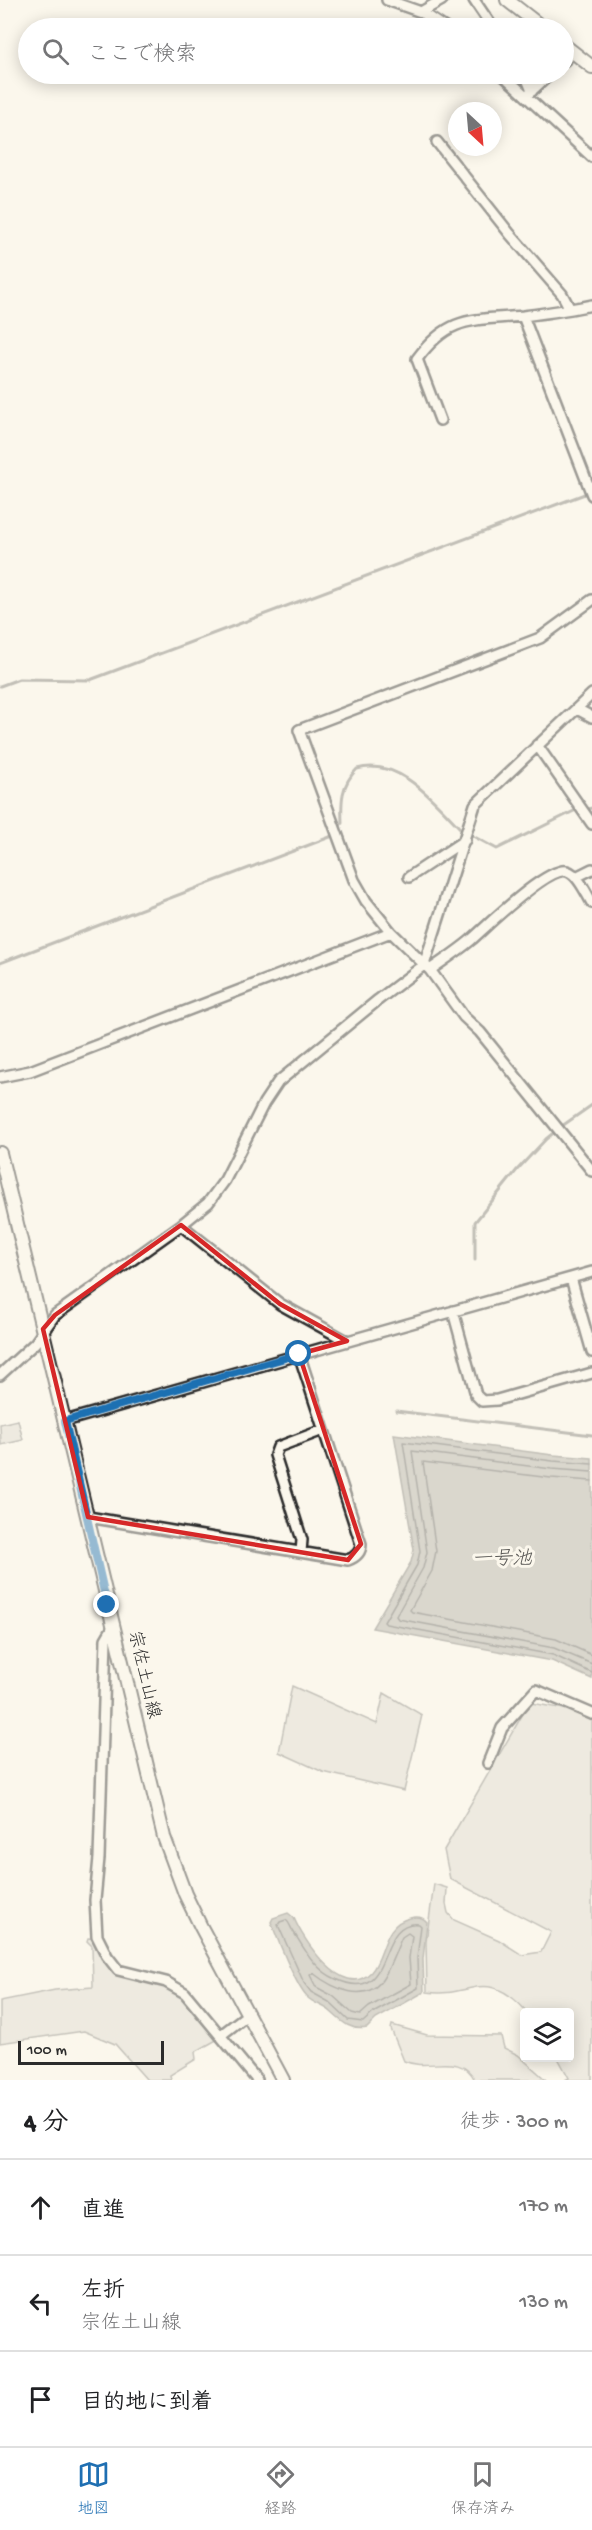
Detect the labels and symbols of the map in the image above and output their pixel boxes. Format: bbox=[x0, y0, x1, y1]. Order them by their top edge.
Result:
north arrow bbox=[448, 102, 502, 156]
route start bbox=[285, 1340, 311, 1366]
water label: 一号池 bbox=[472, 1548, 533, 1572]
route end bbox=[93, 1591, 119, 1617]
street label: 宗佐土山線 bbox=[123, 1629, 164, 1721]
scale bar bbox=[18, 2038, 164, 2066]

